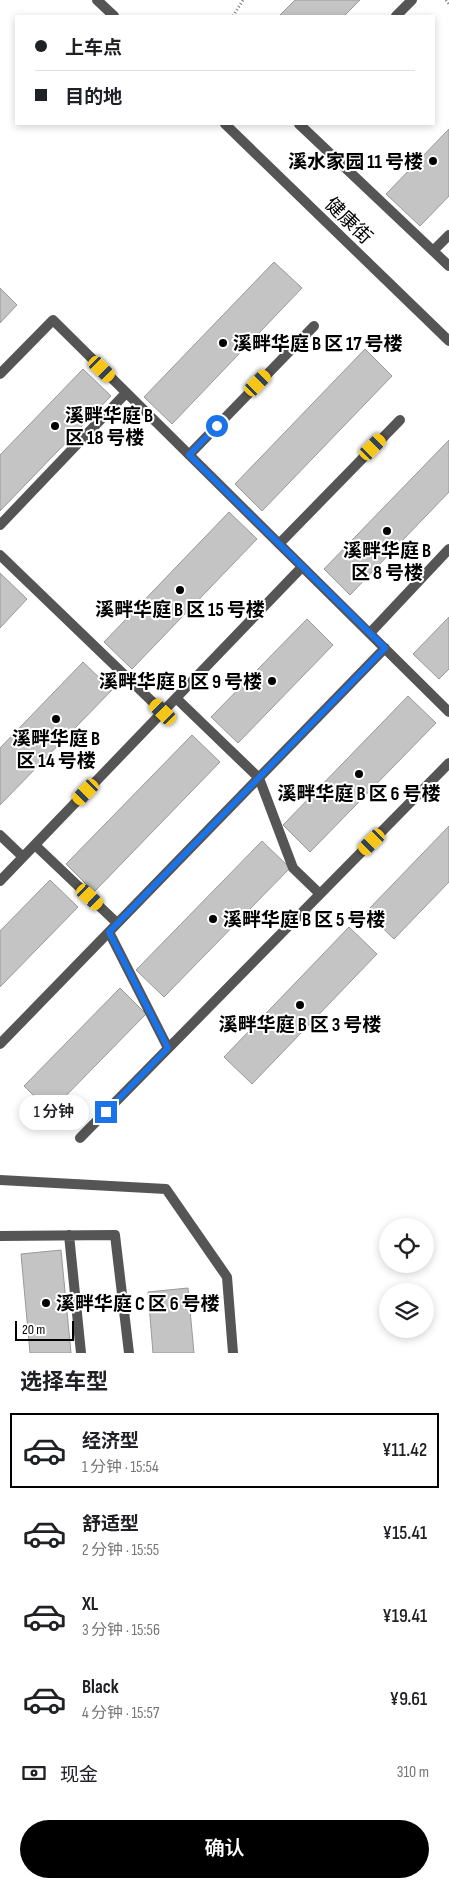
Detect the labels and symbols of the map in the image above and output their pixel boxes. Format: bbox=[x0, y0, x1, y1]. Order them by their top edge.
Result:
place label: 溪水家园 11 号楼 bbox=[288, 151, 423, 174]
marker: 溪水家园 11 号楼 bbox=[427, 155, 439, 167]
street label: 健康街 bbox=[319, 193, 376, 249]
place label: 溪畔华庭 B 区 17 号楼 bbox=[233, 333, 403, 356]
marker: 溪畔华庭 B 区 17 号楼 bbox=[217, 337, 229, 349]
car bbox=[85, 353, 118, 385]
car bbox=[242, 367, 273, 399]
place label: 溪畔华庭 B 区 18 号楼 bbox=[65, 405, 153, 450]
route start bbox=[206, 415, 228, 437]
marker: 溪畔华庭 B 区 18 号楼 bbox=[49, 420, 61, 432]
car bbox=[357, 431, 388, 463]
marker: 溪畔华庭 B 区 8 号楼 bbox=[381, 525, 393, 537]
place label: 溪畔华庭 B 区 8 号楼 bbox=[343, 540, 431, 585]
marker: 溪畔华庭 B 区 15 号楼 bbox=[174, 584, 186, 596]
place label: 溪畔华庭 B 区 15 号楼 bbox=[95, 599, 265, 622]
place label: 溪畔华庭 B 区 9 号楼 bbox=[99, 671, 262, 694]
marker: 溪畔华庭 B 区 9 号楼 bbox=[266, 675, 278, 687]
car bbox=[146, 696, 179, 728]
marker: 溪畔华庭 B 区 14 号楼 bbox=[50, 713, 62, 725]
place label: 溪畔华庭 B 区 14 号楼 bbox=[12, 728, 100, 773]
marker: 溪畔华庭 B 区 6 号楼 bbox=[353, 768, 365, 780]
car bbox=[70, 776, 101, 808]
place label: 溪畔华庭 B 区 6 号楼 bbox=[278, 783, 440, 806]
car bbox=[356, 826, 387, 858]
car bbox=[73, 881, 106, 913]
place label: 溪畔华庭 B 区 5 号楼 bbox=[223, 909, 385, 932]
marker: 溪畔华庭 B 区 5 号楼 bbox=[207, 913, 219, 925]
marker: 溪畔华庭 B 区 3 号楼 bbox=[294, 999, 306, 1011]
place label: 溪畔华庭 B 区 3 号楼 bbox=[219, 1014, 381, 1037]
callout: 1 分钟 bbox=[18, 1094, 88, 1130]
route end bbox=[95, 1101, 117, 1123]
place label: 溪畔华庭 C 区 6 号楼 bbox=[56, 1293, 220, 1316]
marker: 溪畔华庭 C 区 6 号楼 bbox=[40, 1297, 52, 1309]
scale bar bbox=[15, 1318, 74, 1341]

